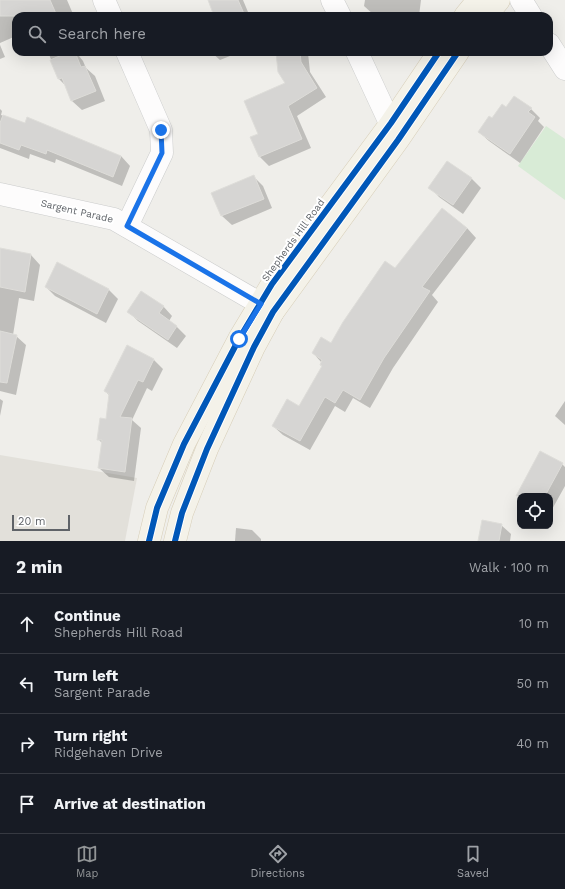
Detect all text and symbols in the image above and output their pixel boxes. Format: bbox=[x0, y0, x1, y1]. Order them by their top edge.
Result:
search box bbox=[12, 12, 553, 56]
icon: search bbox=[26, 23, 48, 45]
text: Search here bbox=[58, 25, 146, 43]
route end bbox=[152, 121, 170, 139]
street label: Sargent Parade bbox=[40, 197, 115, 225]
street label: Shepherds Hill Road bbox=[259, 197, 327, 283]
route start bbox=[230, 330, 248, 348]
map controls bbox=[517, 493, 553, 529]
button: locate bbox=[517, 493, 553, 529]
scale bar bbox=[12, 513, 70, 532]
text: 20 m bbox=[18, 515, 46, 528]
text: 2 min bbox=[16, 557, 62, 577]
text: Walk · 100 m bbox=[469, 560, 549, 575]
text: Continue bbox=[54, 607, 121, 625]
icon: ahead bbox=[16, 613, 38, 635]
text: 10 m bbox=[519, 616, 549, 631]
text: Shepherds Hill Road bbox=[54, 625, 183, 640]
text: Turn left bbox=[54, 667, 118, 685]
icon: left bbox=[16, 673, 38, 695]
text: 50 m bbox=[517, 676, 549, 691]
text: Sargent Parade bbox=[54, 685, 150, 700]
text: Turn right bbox=[54, 727, 127, 745]
icon: right bbox=[16, 733, 38, 755]
text: 40 m bbox=[516, 736, 549, 751]
text: Ridgehaven Drive bbox=[54, 745, 163, 760]
icon: arrive bbox=[16, 793, 38, 815]
text: Arrive at destination bbox=[54, 795, 206, 813]
tab: Map bbox=[76, 843, 98, 880]
tab: Directions bbox=[251, 843, 305, 880]
tab: Saved bbox=[457, 843, 489, 880]

